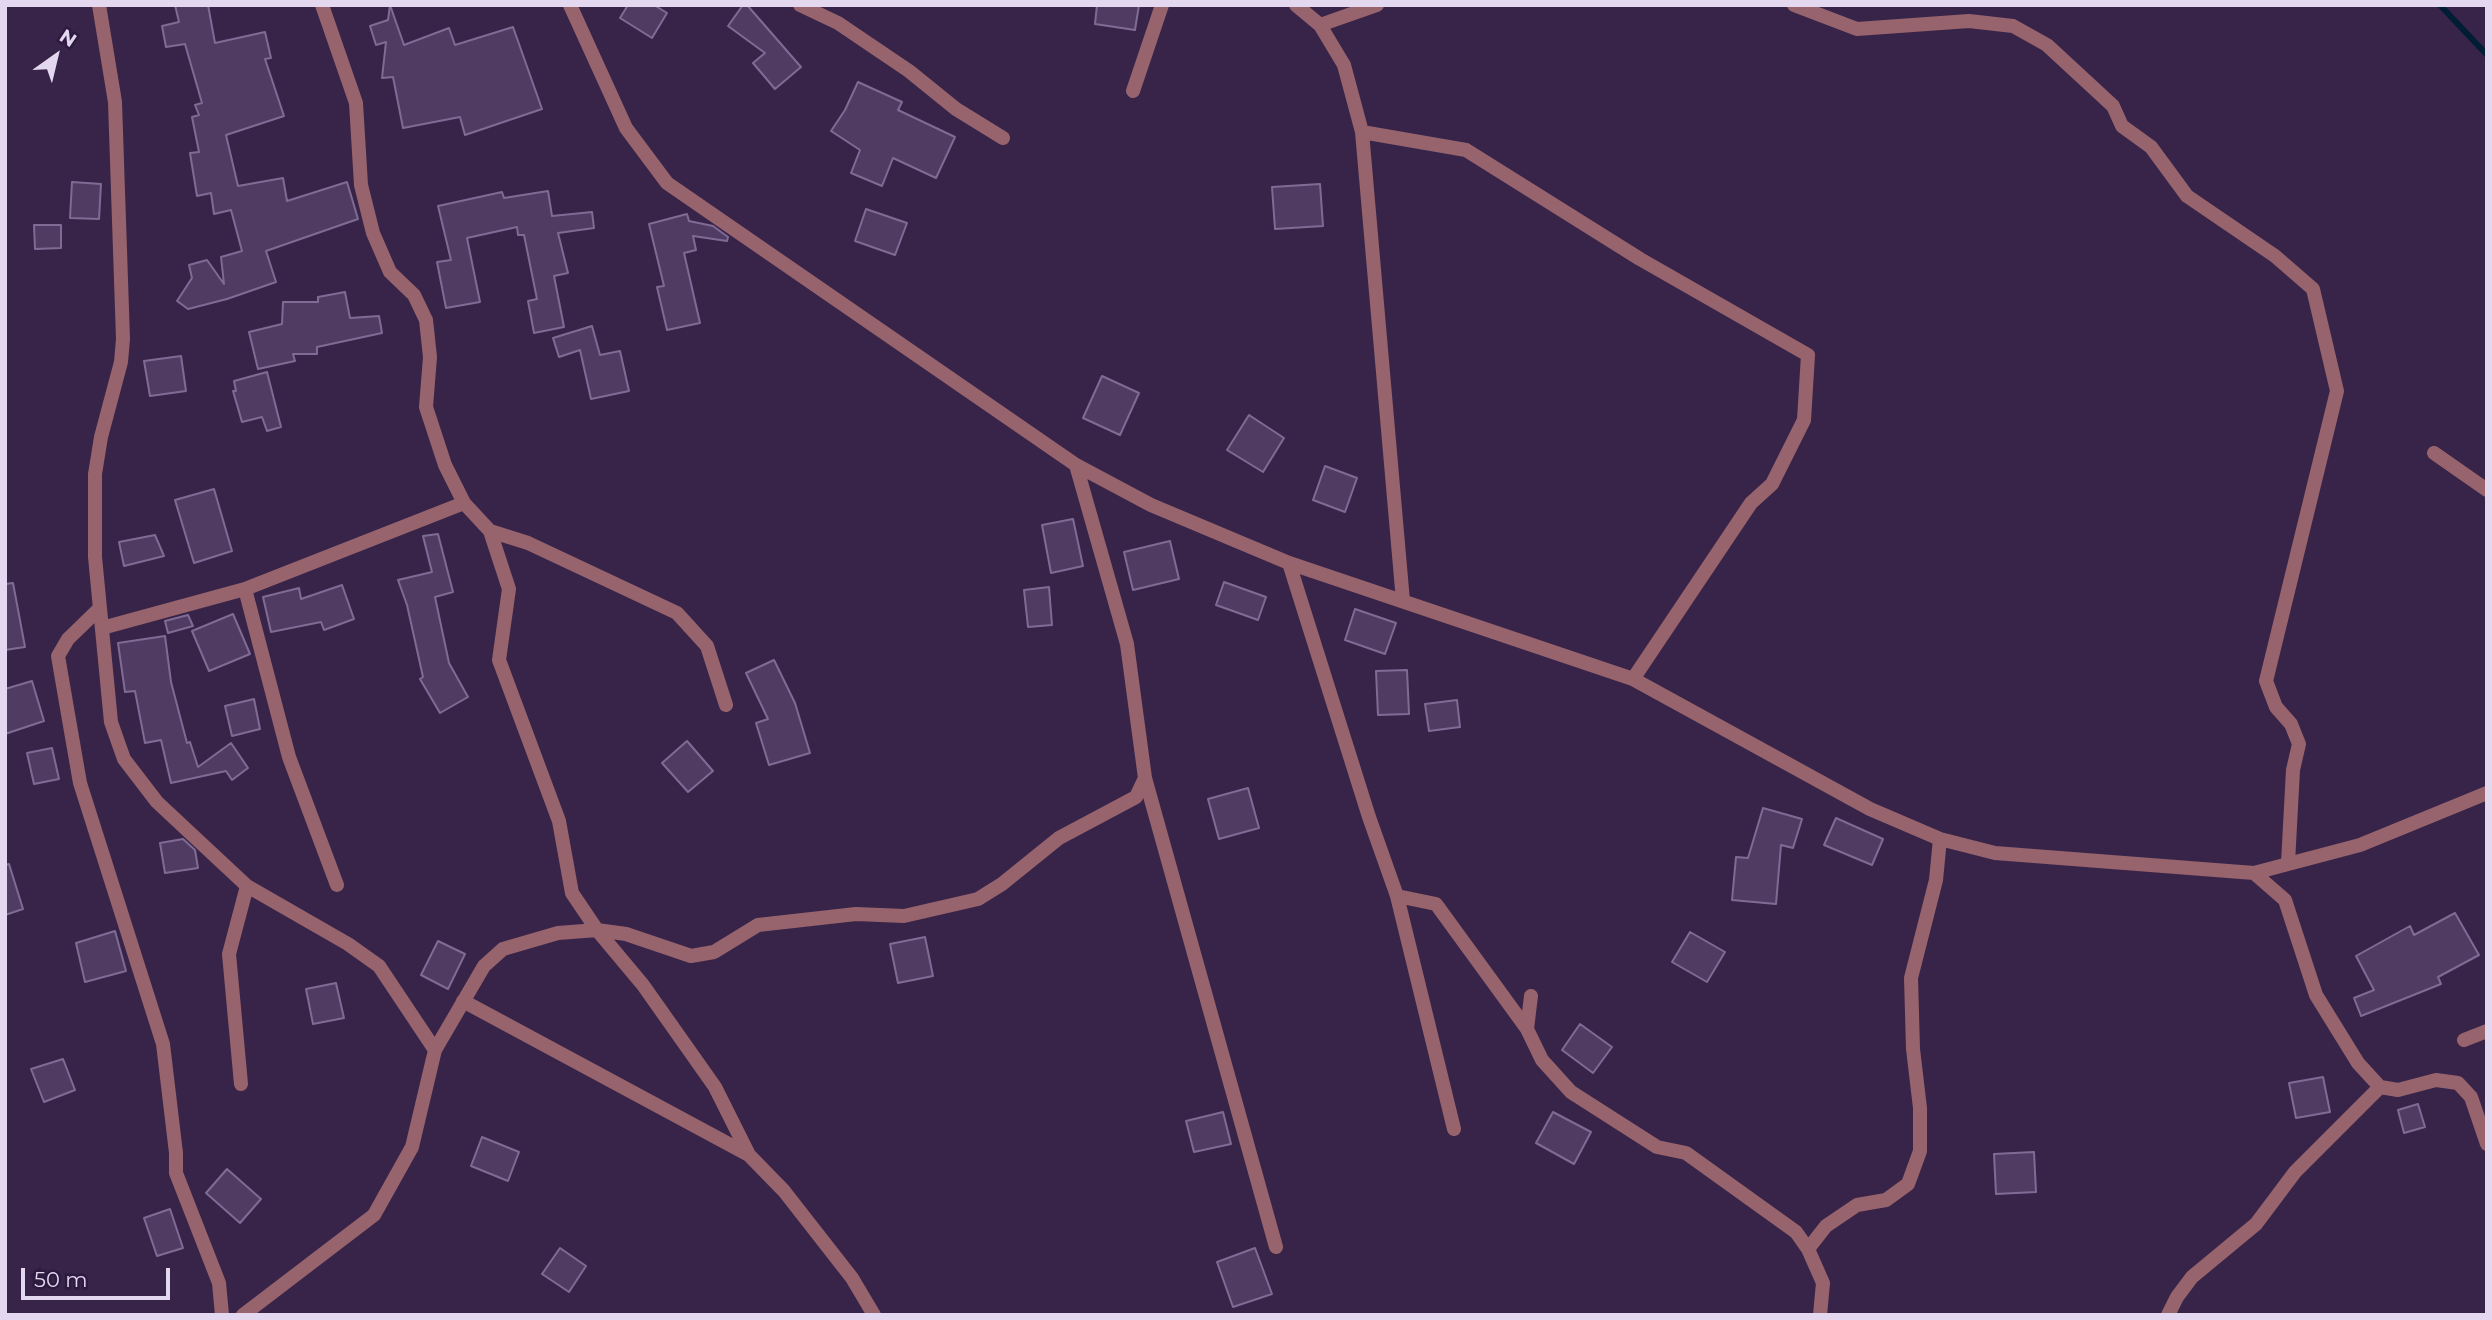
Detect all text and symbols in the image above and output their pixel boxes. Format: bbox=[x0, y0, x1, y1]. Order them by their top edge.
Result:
north arrow bbox=[21, 21, 91, 91]
text: N bbox=[55, 24, 81, 52]
scale bar bbox=[24, 1254, 173, 1298]
text: 50 m bbox=[34, 1267, 88, 1292]

